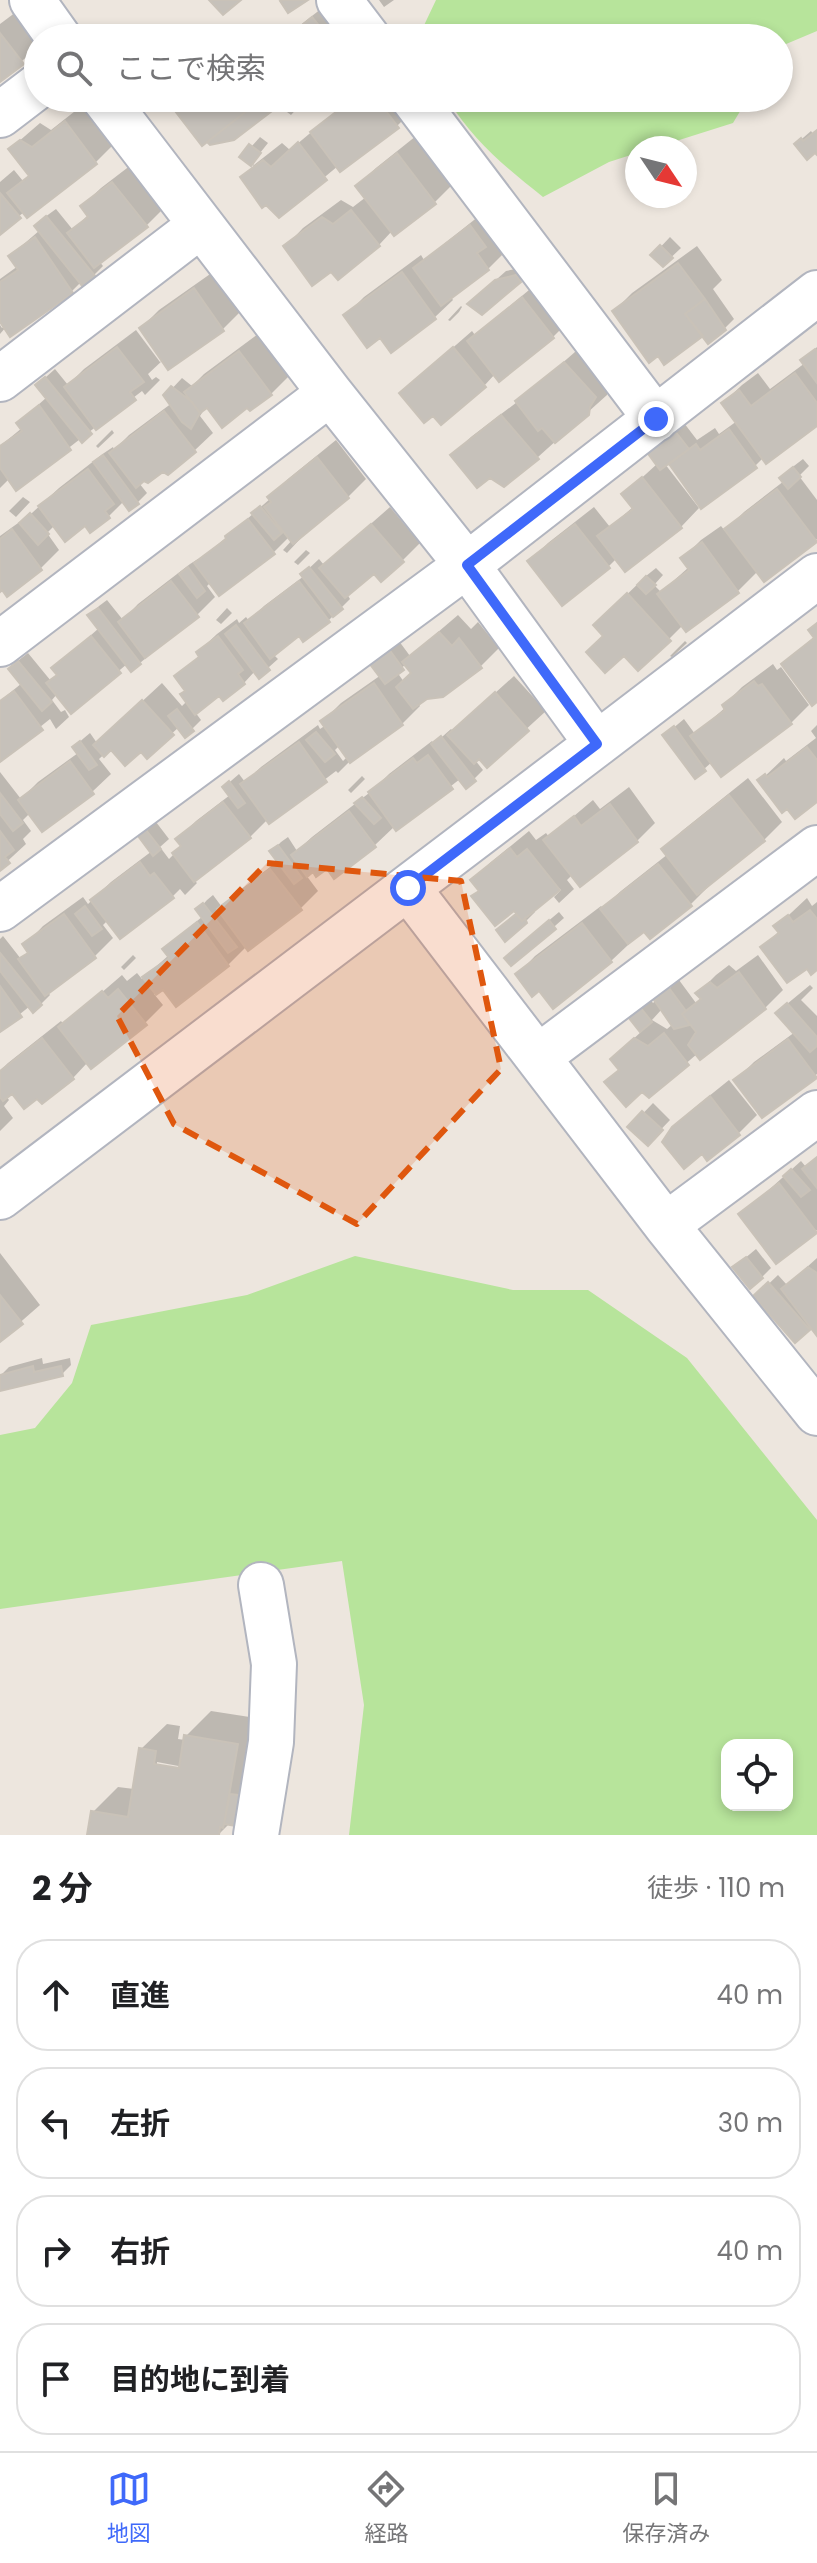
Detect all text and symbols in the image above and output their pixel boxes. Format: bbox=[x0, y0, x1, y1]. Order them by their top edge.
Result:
search box bbox=[24, 24, 793, 112]
icon: search bbox=[52, 46, 96, 90]
text: ここで検索 bbox=[116, 47, 266, 90]
north arrow bbox=[625, 136, 697, 208]
route end bbox=[638, 401, 674, 437]
route start bbox=[390, 870, 426, 906]
map controls bbox=[721, 1739, 793, 1811]
button: locate bbox=[721, 1739, 793, 1811]
text: 2 分 bbox=[32, 1864, 93, 1912]
text: 徒歩 · 110 m bbox=[647, 1870, 785, 1906]
icon: ahead bbox=[34, 1973, 78, 2017]
text: 直進 bbox=[110, 1974, 170, 2017]
text: 40 m bbox=[717, 1977, 783, 2013]
icon: left bbox=[34, 2101, 78, 2145]
text: 左折 bbox=[110, 2102, 170, 2145]
text: 30 m bbox=[718, 2105, 783, 2141]
icon: right bbox=[34, 2229, 78, 2273]
text: 右折 bbox=[110, 2230, 170, 2273]
text: 40 m bbox=[717, 2233, 783, 2269]
icon: arrive bbox=[34, 2357, 78, 2401]
text: 目的地に到着 bbox=[110, 2358, 290, 2401]
tab: 地図 bbox=[107, 2467, 151, 2550]
tab: 経路 bbox=[364, 2467, 408, 2550]
tab: 保存済み bbox=[622, 2467, 710, 2550]

